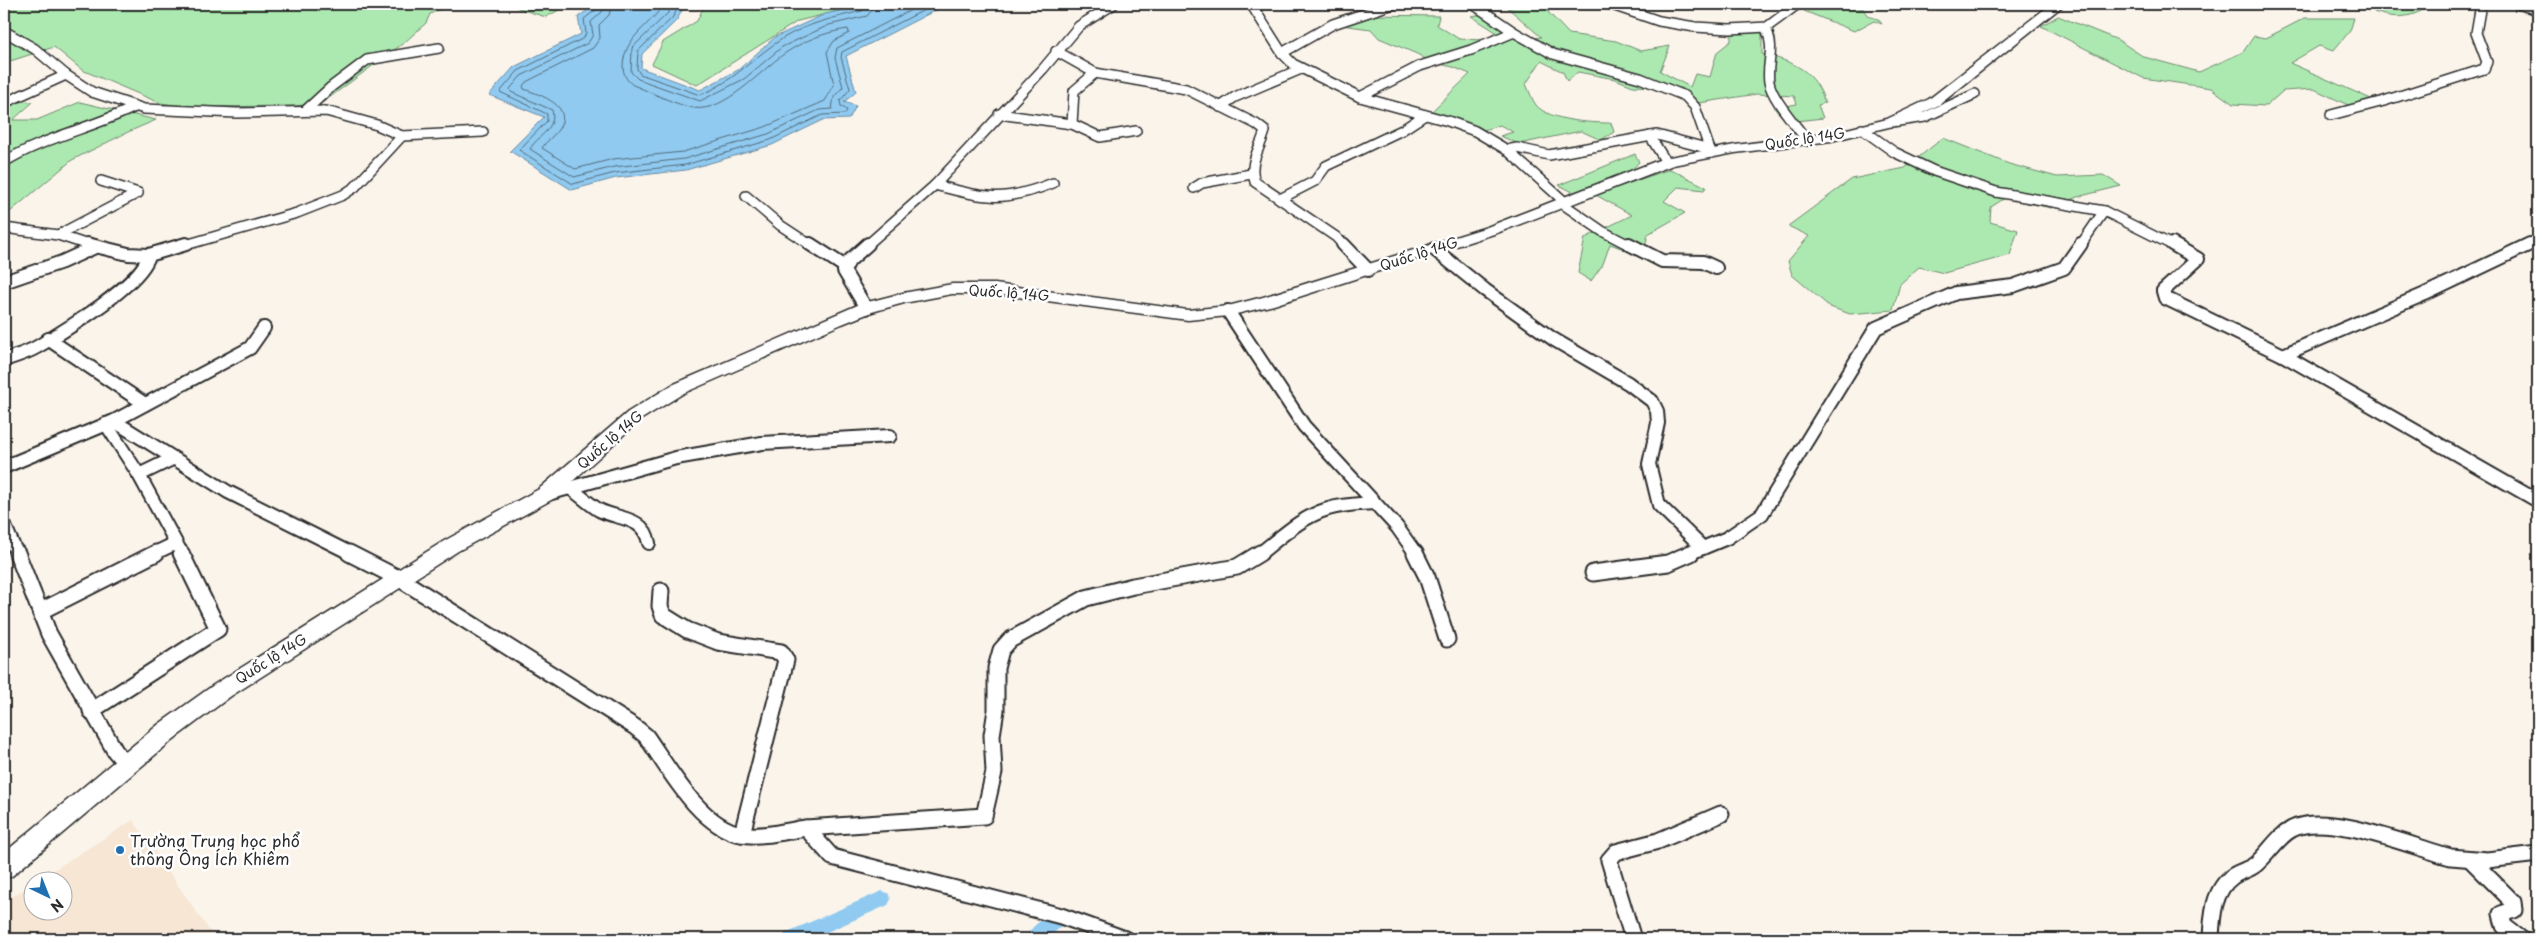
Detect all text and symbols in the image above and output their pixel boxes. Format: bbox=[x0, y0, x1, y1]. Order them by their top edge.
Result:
street label: Quốc lộ 14G bbox=[1763, 122, 1846, 155]
street label: Quốc lộ 14G bbox=[1377, 231, 1461, 276]
street label: Quốc lộ 14G bbox=[968, 279, 1050, 306]
street label: Quốc lộ 14G bbox=[572, 405, 647, 474]
street label: Quốc lộ 14G bbox=[231, 628, 311, 689]
place label: Trường Trung học phổ thông Ông Ích Khiêm bbox=[130, 828, 300, 870]
marker: Trường Trung học phổ thông Ông Ích Khiêm bbox=[114, 844, 126, 856]
north arrow bbox=[22, 870, 72, 920]
text: N bbox=[46, 894, 68, 917]

